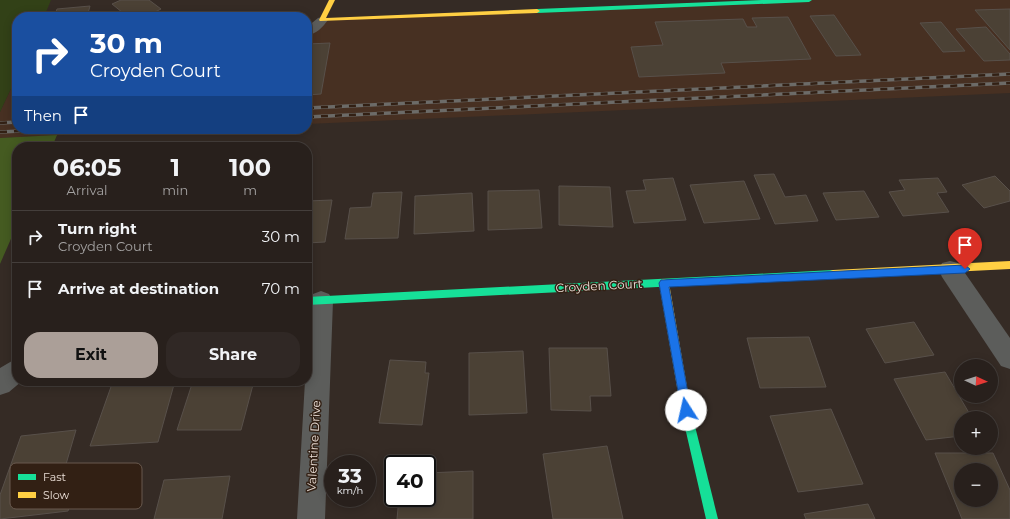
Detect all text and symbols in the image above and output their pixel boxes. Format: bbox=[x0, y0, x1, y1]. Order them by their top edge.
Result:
text: 30 m bbox=[90, 26, 163, 60]
icon: right bbox=[24, 28, 76, 80]
text: Croyden Court bbox=[90, 60, 221, 82]
icon: arrive bbox=[70, 104, 92, 126]
text: Then bbox=[24, 106, 62, 125]
text: 06:05 bbox=[53, 153, 121, 182]
text: 1 bbox=[171, 153, 180, 182]
text: 100 bbox=[229, 153, 271, 182]
text: Arrival bbox=[67, 182, 108, 198]
text: min bbox=[162, 182, 188, 198]
text: m bbox=[243, 182, 257, 198]
text: Turn right bbox=[58, 219, 137, 238]
icon: right bbox=[24, 226, 46, 248]
text: 30 m bbox=[262, 227, 300, 246]
pin bbox=[948, 228, 982, 269]
icon: arrive bbox=[954, 234, 976, 256]
text: Croyden Court bbox=[58, 238, 152, 254]
street label: Croyden Court bbox=[555, 276, 643, 295]
icon: arrive bbox=[24, 278, 46, 300]
text: Arrive at destination bbox=[58, 279, 219, 298]
text: 70 m bbox=[262, 279, 300, 298]
button: Exit bbox=[24, 332, 158, 378]
button: Share bbox=[166, 332, 300, 378]
north arrow bbox=[954, 359, 998, 403]
map controls bbox=[954, 359, 998, 507]
position arrow bbox=[665, 389, 707, 431]
street label: Valentine Drive bbox=[304, 400, 323, 492]
button: + bbox=[954, 411, 998, 455]
speed limit sign: 40 bbox=[384, 455, 436, 507]
legend bbox=[10, 463, 142, 509]
button: − bbox=[954, 463, 998, 507]
text: 33 bbox=[338, 464, 362, 488]
text: Fast bbox=[43, 470, 67, 484]
text: km/h bbox=[337, 484, 363, 497]
text: Slow bbox=[43, 488, 69, 502]

